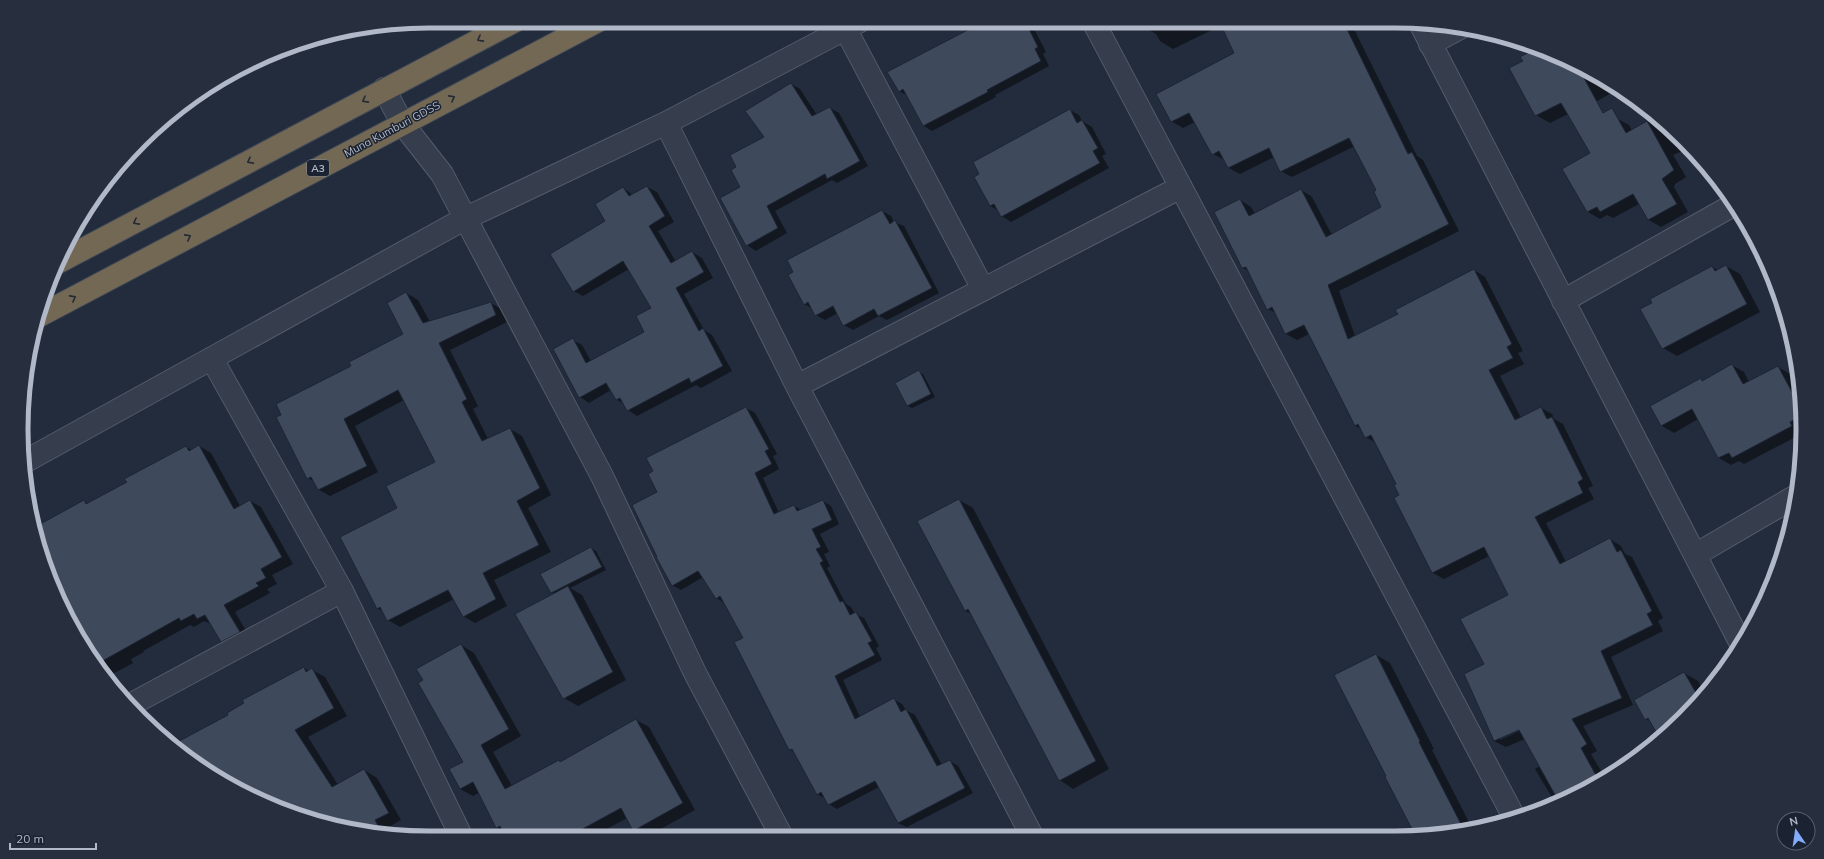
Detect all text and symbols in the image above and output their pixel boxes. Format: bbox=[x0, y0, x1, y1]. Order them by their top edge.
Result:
one-way arrow bbox=[477, 34, 484, 42]
one-way arrow bbox=[362, 95, 369, 102]
one-way arrow bbox=[447, 95, 455, 102]
street label: Muna Kumburi GDSS bbox=[341, 98, 443, 160]
one-way arrow bbox=[247, 156, 255, 163]
road number: A3 bbox=[307, 160, 329, 176]
one-way arrow bbox=[133, 217, 140, 224]
one-way arrow bbox=[184, 234, 192, 242]
one-way arrow bbox=[69, 295, 77, 303]
north arrow bbox=[1776, 811, 1816, 851]
text: N bbox=[1788, 814, 1799, 829]
scale bar bbox=[10, 825, 96, 851]
text: 20 m bbox=[16, 831, 44, 846]

